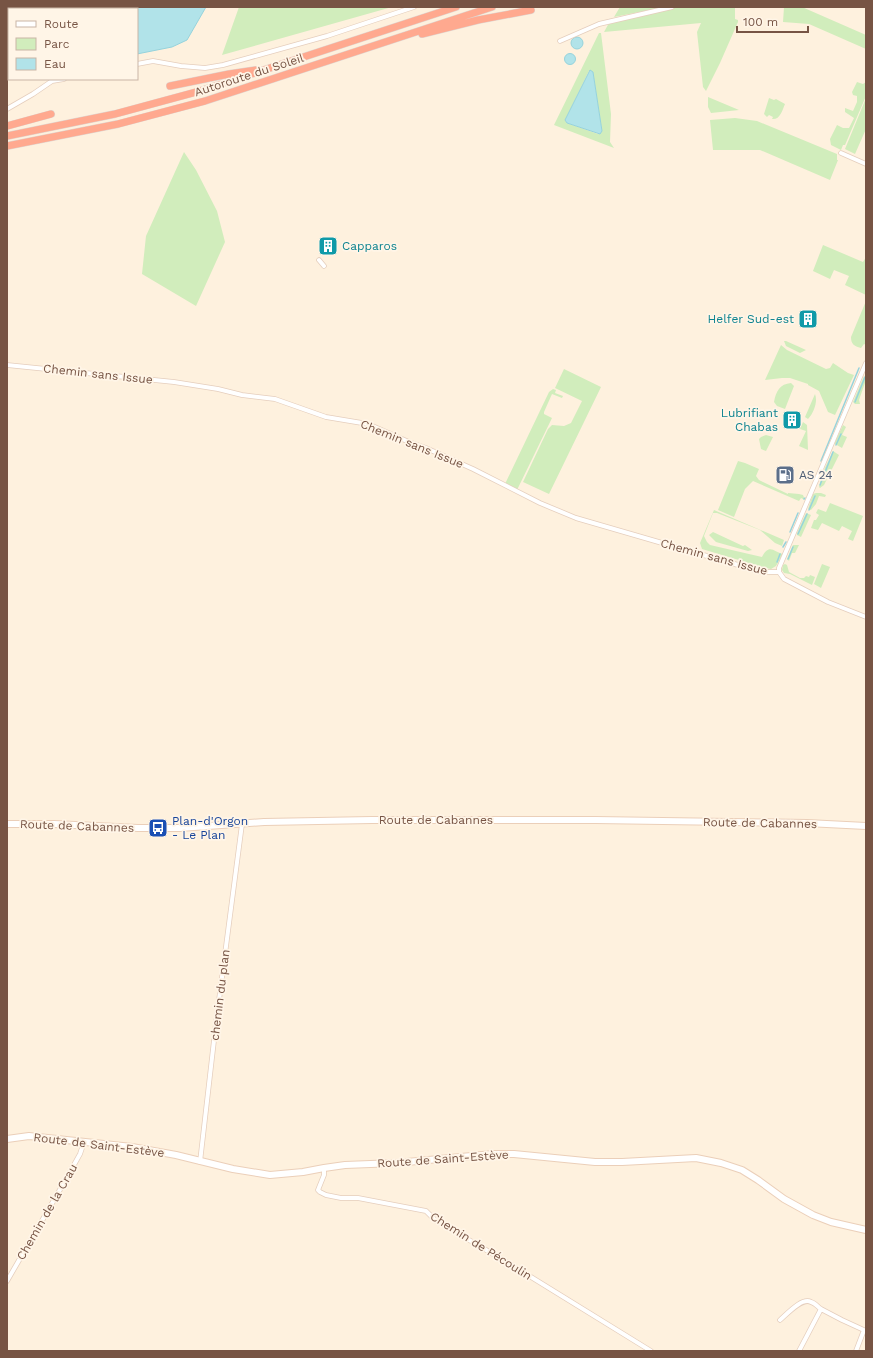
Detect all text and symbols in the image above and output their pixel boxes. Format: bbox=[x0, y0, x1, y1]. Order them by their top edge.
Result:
legend bbox=[8, 8, 138, 80]
scale bar bbox=[737, 8, 808, 34]
text: 100 m bbox=[743, 15, 778, 29]
text: Route bbox=[44, 17, 78, 31]
text: Parc bbox=[44, 37, 70, 51]
street label: Autoroute du Soleil bbox=[193, 51, 306, 99]
text: Eau bbox=[44, 57, 66, 71]
building icon: Capparos bbox=[317, 235, 339, 257]
place label: Capparos bbox=[342, 239, 397, 253]
building icon: Helfer Sud-est bbox=[797, 308, 819, 330]
place label: Helfer Sud-est bbox=[708, 312, 794, 326]
street label: Chemin sans Issue bbox=[43, 361, 154, 387]
place label: Lubrifiant Chabas bbox=[721, 406, 778, 434]
building icon: Lubrifiant Chabas bbox=[781, 409, 803, 431]
street label: Chemin sans Issue bbox=[358, 417, 466, 471]
fuel station icon: AS 24 bbox=[774, 464, 796, 486]
place label: AS 24 bbox=[799, 468, 833, 482]
street label: Chemin sans Issue bbox=[659, 536, 769, 578]
street label: Route de Cabannes bbox=[379, 813, 493, 827]
place label: Plan-d'Orgon - Le Plan bbox=[172, 814, 248, 842]
street label: Route de Cabannes bbox=[703, 815, 817, 831]
street label: Route de Cabannes bbox=[20, 817, 134, 835]
bus stop icon: Plan-d'Orgon - Le Plan bbox=[147, 817, 169, 839]
street label: chemin du plan bbox=[207, 949, 233, 1041]
street label: Route de Saint-Estève bbox=[33, 1130, 165, 1160]
street label: Route de Saint-Estève bbox=[377, 1147, 509, 1171]
street label: Chemin de la Crau bbox=[14, 1161, 80, 1263]
street label: Chemin de Pécoulin bbox=[428, 1209, 534, 1283]

